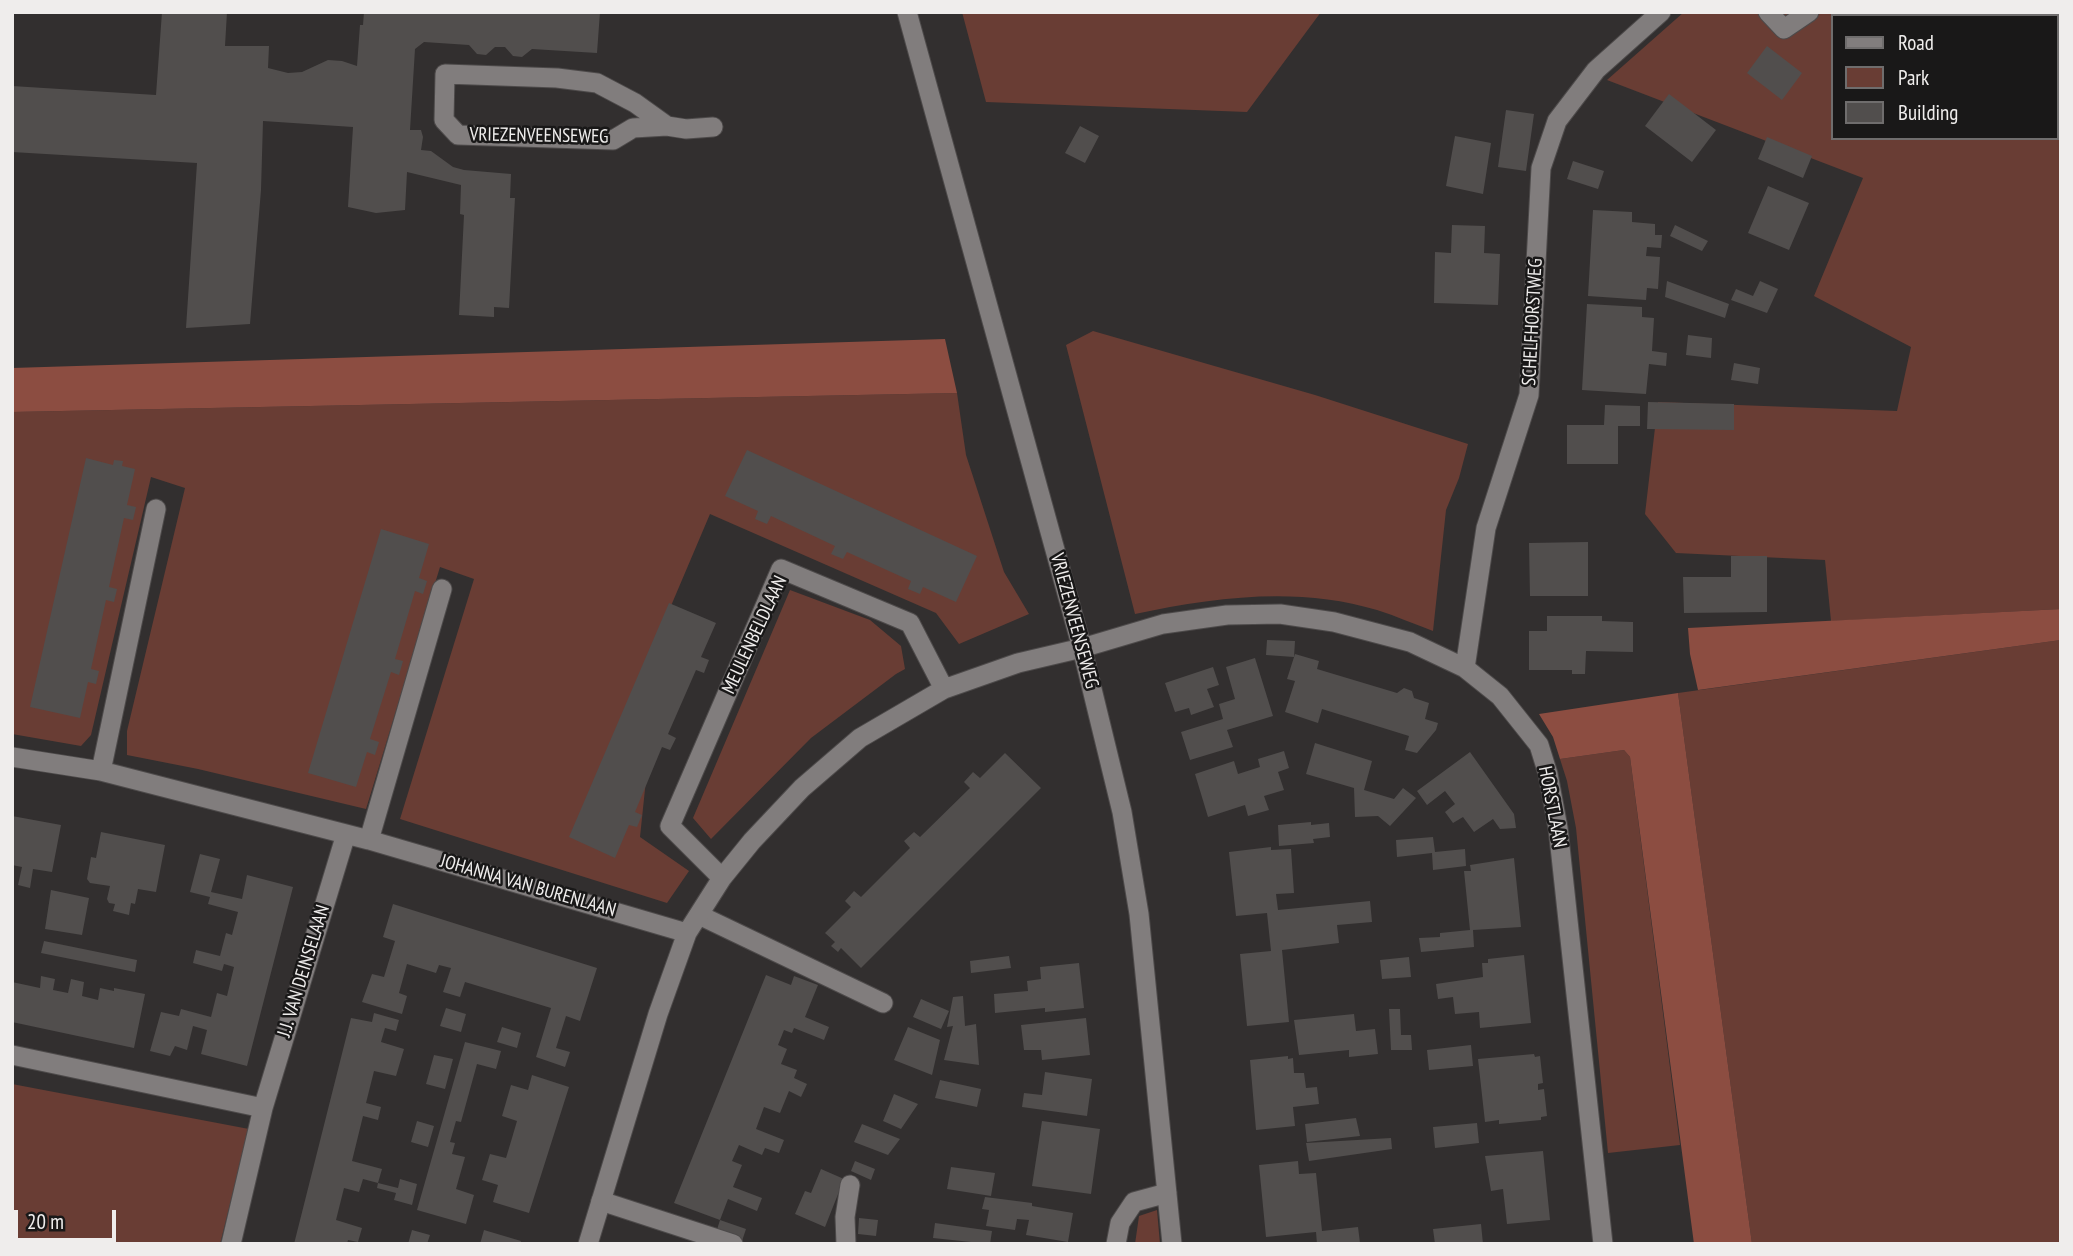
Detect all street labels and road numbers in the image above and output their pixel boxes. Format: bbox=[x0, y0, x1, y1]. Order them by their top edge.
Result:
street label: VRIEZENVEENSEWEG bbox=[469, 123, 609, 149]
street label: SCHELFHORSTWEG bbox=[1518, 258, 1548, 386]
street label: VRIEZENVEENSEWEG bbox=[1045, 551, 1103, 691]
street label: MEULENBELDLAAN bbox=[718, 572, 792, 698]
street label: HORSTLAAN bbox=[1533, 764, 1571, 850]
street label: JOHANNA VAN BURENLAAN bbox=[438, 850, 618, 922]
street label: J.J. VAN DEINSELAAN bbox=[273, 902, 335, 1040]

